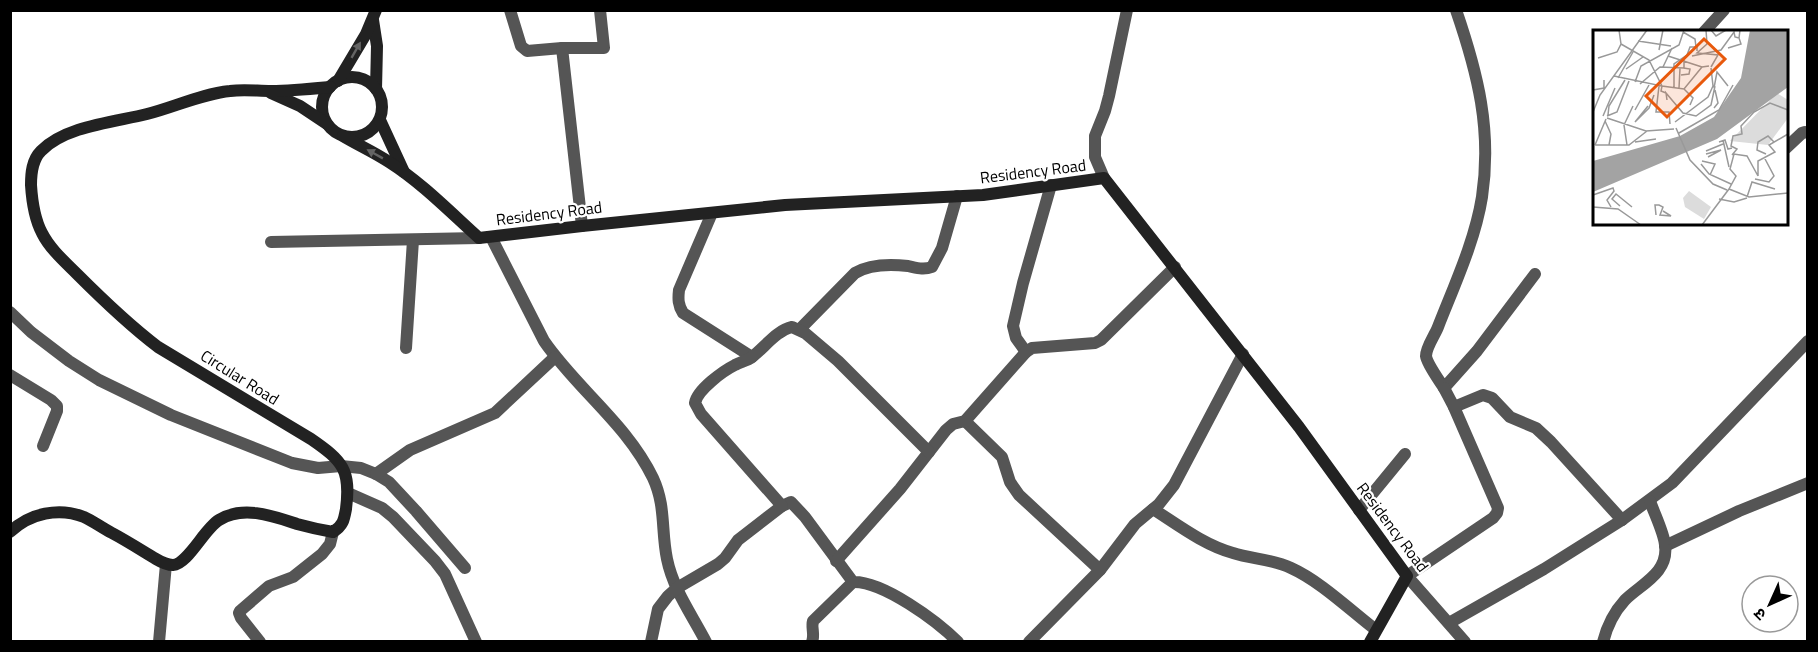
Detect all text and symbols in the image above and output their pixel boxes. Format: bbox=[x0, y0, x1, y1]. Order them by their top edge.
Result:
inset map bbox=[1593, 30, 1788, 225]
one-way arrow bbox=[350, 42, 361, 58]
one-way arrow bbox=[366, 149, 383, 159]
street label: Residency Road bbox=[979, 153, 1087, 189]
street label: Residency Road bbox=[495, 195, 603, 231]
street label: Circular Road bbox=[196, 343, 284, 411]
street label: Residency Road bbox=[1351, 477, 1435, 577]
north arrow bbox=[1740, 574, 1800, 634]
text: उ bbox=[1747, 602, 1771, 626]

